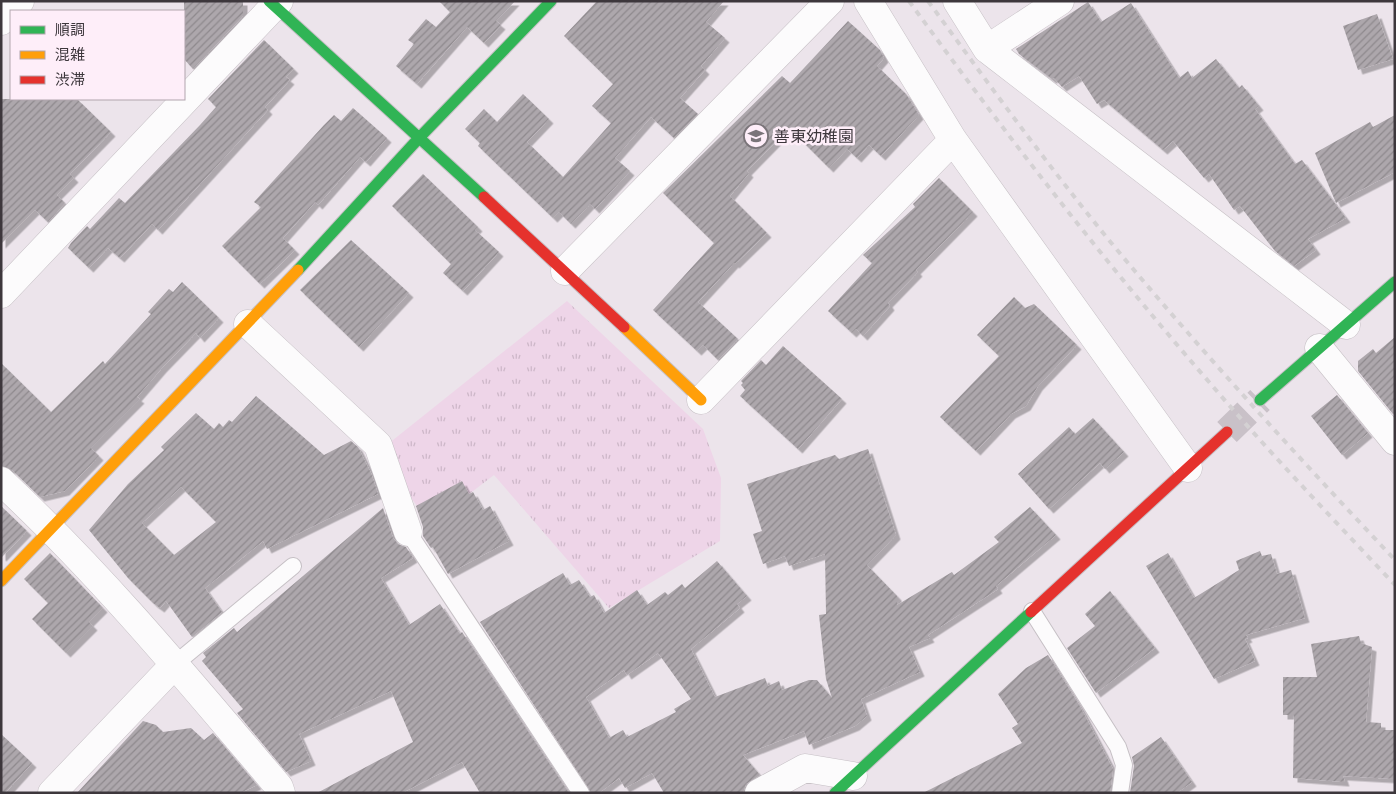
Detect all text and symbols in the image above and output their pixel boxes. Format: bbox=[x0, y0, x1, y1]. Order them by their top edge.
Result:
legend bbox=[10, 10, 185, 100]
text: 順調 bbox=[55, 21, 85, 39]
text: 混雑 bbox=[55, 46, 85, 64]
text: 渋滞 bbox=[55, 71, 85, 89]
school or university icon: 善東幼稚園 bbox=[743, 123, 769, 149]
place label: 善東幼稚園 bbox=[774, 127, 854, 146]

